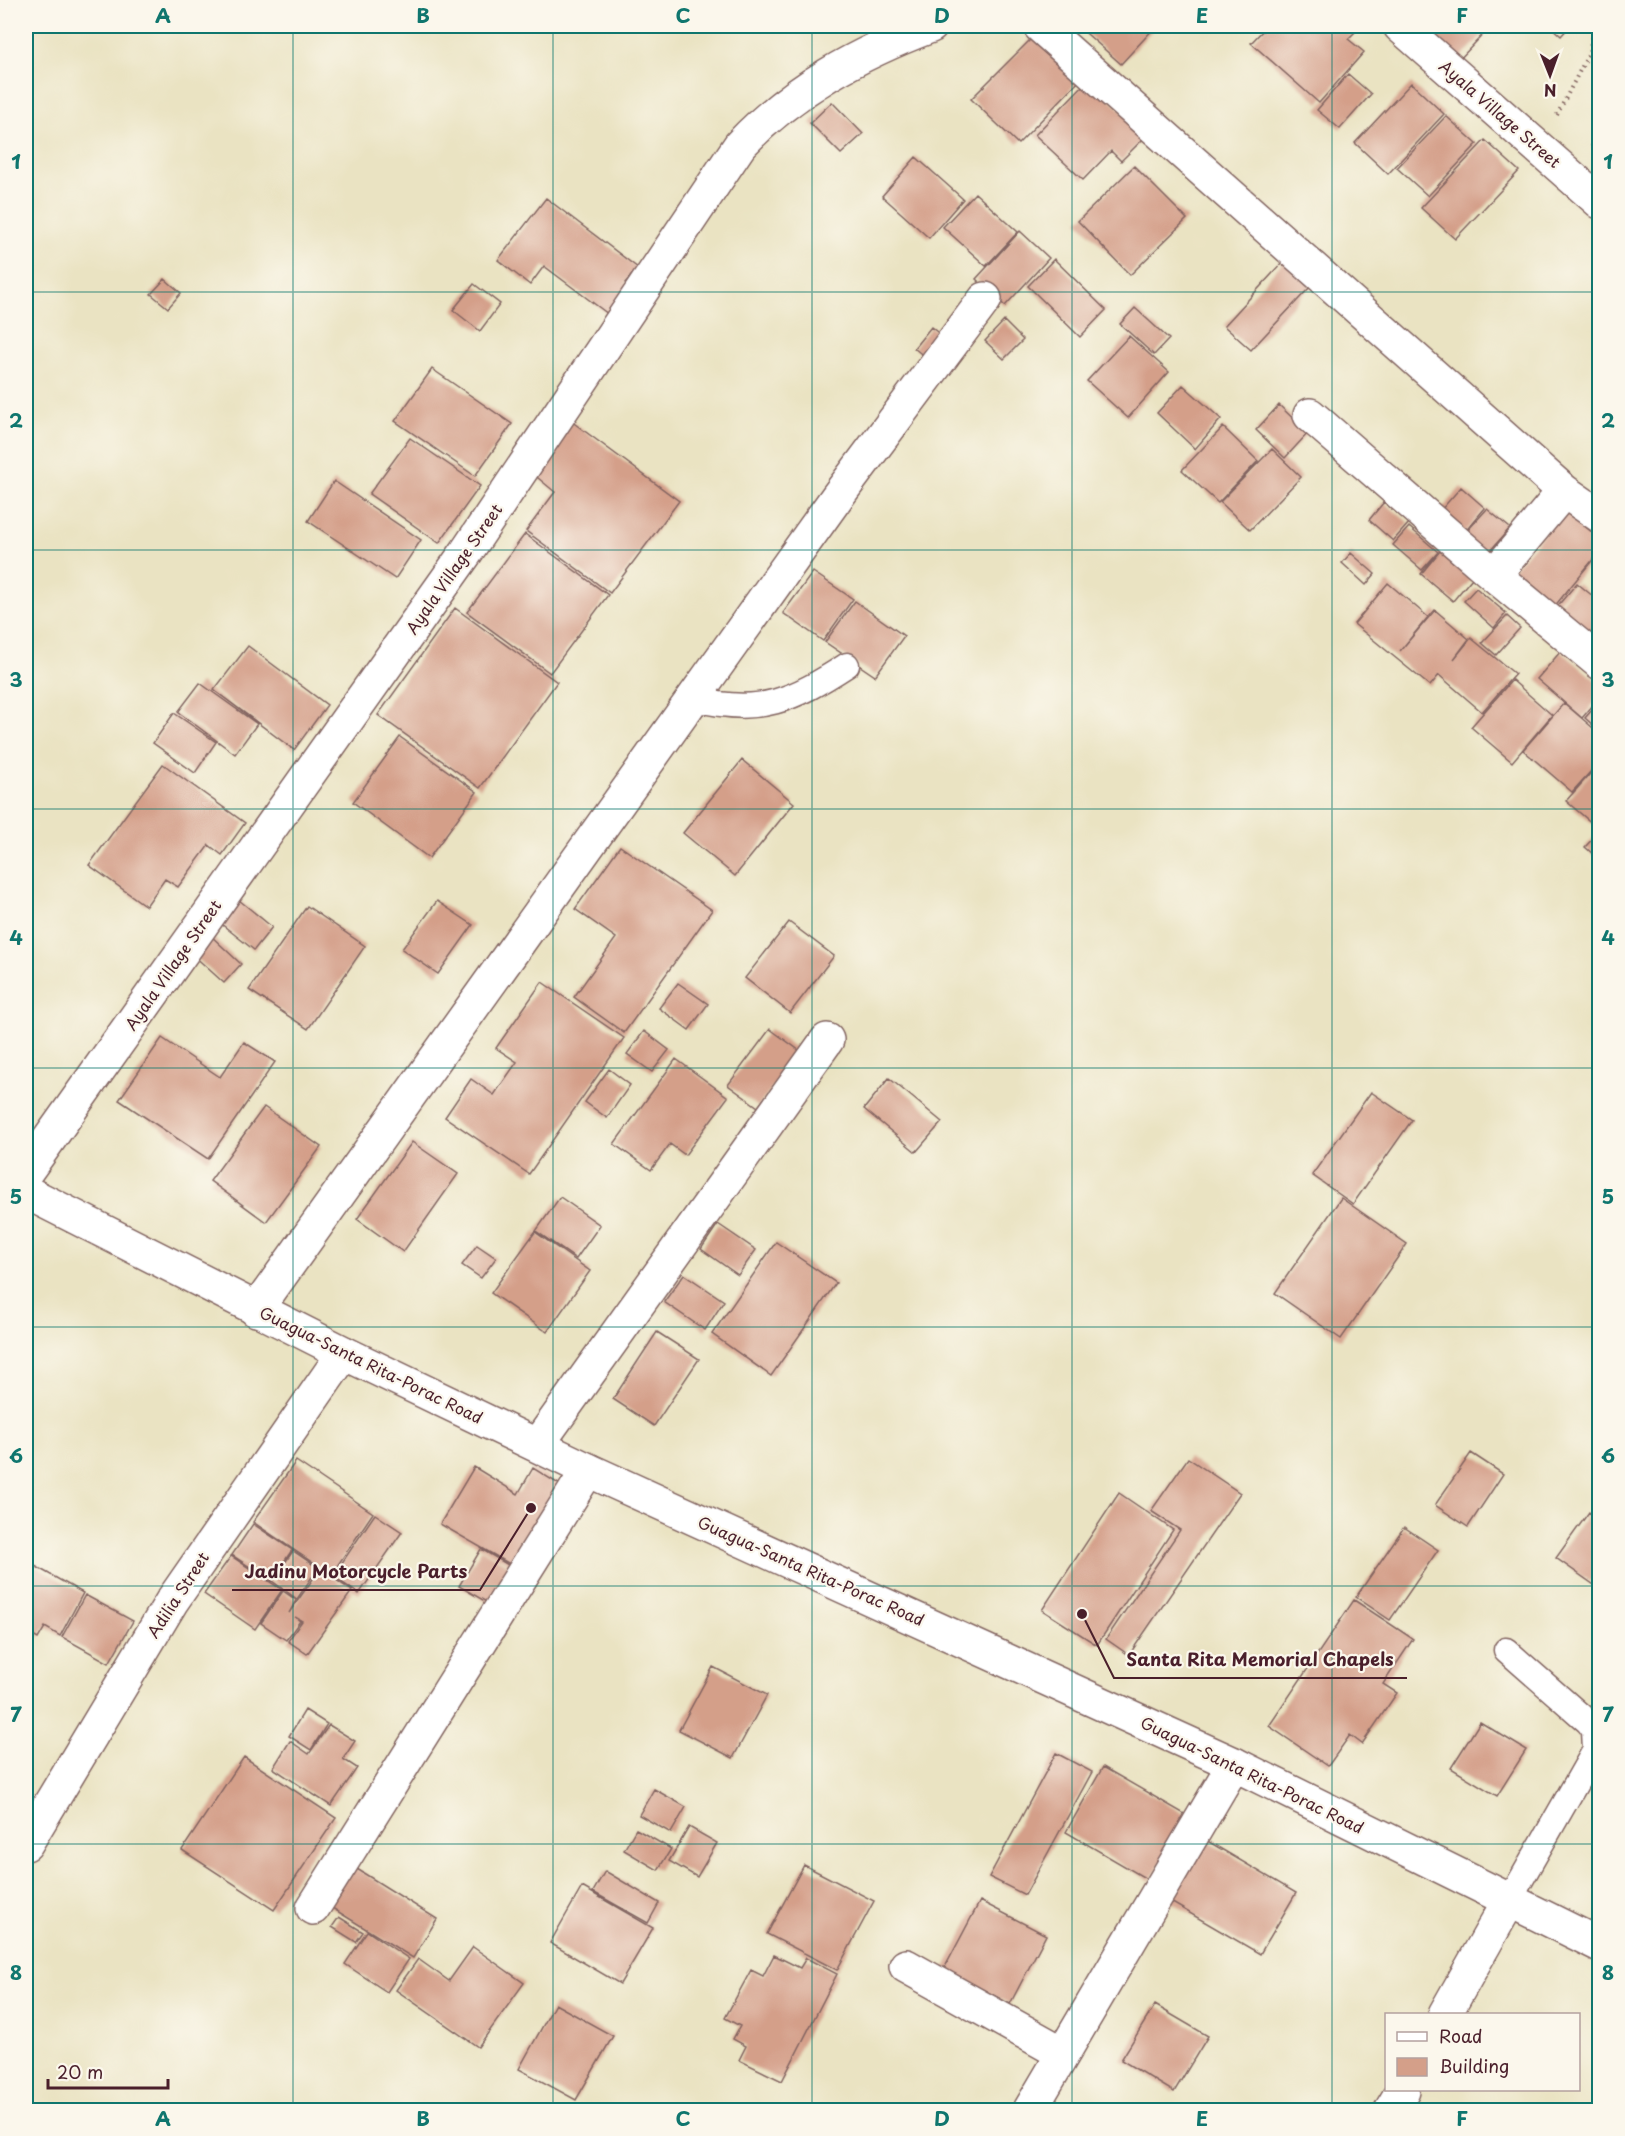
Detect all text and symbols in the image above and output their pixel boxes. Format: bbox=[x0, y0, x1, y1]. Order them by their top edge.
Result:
text: A bbox=[155, 0, 171, 30]
text: B bbox=[416, 0, 430, 30]
text: C bbox=[675, 0, 691, 30]
text: D bbox=[934, 0, 950, 30]
text: E bbox=[1196, 0, 1208, 30]
text: F bbox=[1456, 0, 1468, 30]
north arrow bbox=[1520, 45, 1580, 105]
street label: Ayala Village Street bbox=[1435, 54, 1567, 173]
text: N bbox=[1544, 79, 1557, 103]
text: 1 bbox=[11, 146, 21, 176]
text: 1 bbox=[1603, 146, 1613, 176]
text: 2 bbox=[9, 405, 23, 435]
text: 2 bbox=[1601, 405, 1615, 435]
street label: Ayala Village Street bbox=[399, 498, 508, 639]
text: 3 bbox=[9, 664, 23, 694]
text: 3 bbox=[1601, 664, 1615, 694]
street label: Ayala Village Street bbox=[118, 894, 227, 1035]
text: 4 bbox=[9, 922, 23, 952]
text: 4 bbox=[1601, 922, 1615, 952]
text: 5 bbox=[10, 1181, 22, 1211]
text: 5 bbox=[1602, 1181, 1614, 1211]
street label: Guagua-Santa Rita-Porac Road bbox=[256, 1299, 487, 1429]
text: 6 bbox=[9, 1440, 23, 1470]
text: 6 bbox=[1601, 1440, 1615, 1470]
street label: Guagua-Santa Rita-Porac Road bbox=[694, 1509, 929, 1631]
street label: Adilia Street bbox=[140, 1546, 214, 1642]
callout: Jadinu Motorcycle Parts bbox=[232, 1554, 480, 1590]
text: Jadinu Motorcycle Parts bbox=[245, 1557, 468, 1584]
callout: Santa Rita Memorial Chapels bbox=[1114, 1642, 1407, 1678]
text: Santa Rita Memorial Chapels bbox=[1126, 1645, 1394, 1672]
text: 7 bbox=[10, 1699, 22, 1729]
text: 7 bbox=[1602, 1699, 1614, 1729]
street label: Guagua-Santa Rita-Porac Road bbox=[1137, 1709, 1368, 1839]
text: 8 bbox=[10, 1957, 22, 1987]
text: 8 bbox=[1602, 1957, 1614, 1987]
legend bbox=[1385, 2013, 1580, 2091]
text: Road bbox=[1439, 2022, 1483, 2049]
scale bar bbox=[48, 2052, 168, 2090]
text: Building bbox=[1439, 2052, 1509, 2079]
text: 20 m bbox=[57, 2058, 103, 2085]
text: A bbox=[155, 2103, 171, 2133]
text: B bbox=[416, 2103, 430, 2133]
text: C bbox=[675, 2103, 691, 2133]
text: D bbox=[934, 2103, 950, 2133]
text: E bbox=[1196, 2103, 1208, 2133]
text: F bbox=[1456, 2103, 1468, 2133]

